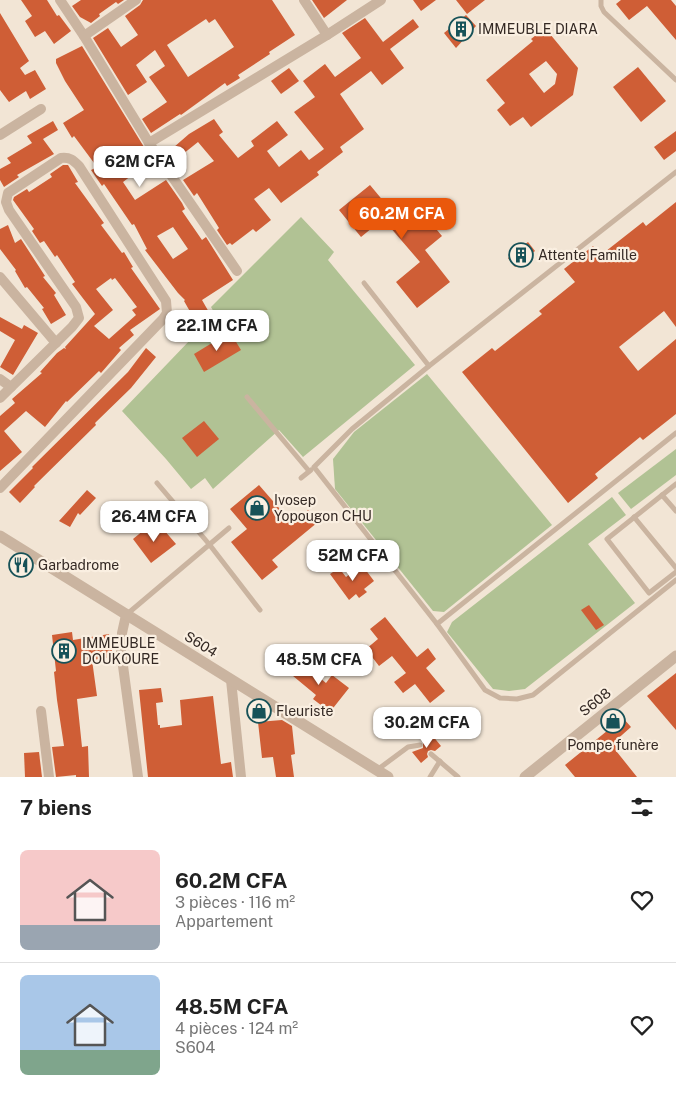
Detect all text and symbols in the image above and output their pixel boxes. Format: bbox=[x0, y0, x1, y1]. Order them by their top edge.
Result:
building icon: IMMEUBLE DIARA bbox=[448, 16, 474, 42]
place label: IMMEUBLE DIARA bbox=[478, 21, 598, 37]
pin: 62M CFA bbox=[94, 146, 186, 188]
text: 62M CFA bbox=[105, 152, 175, 171]
pin: 60.2M CFA bbox=[345, 198, 459, 240]
text: 60.2M CFA bbox=[359, 204, 445, 223]
building icon: Attente Famille bbox=[508, 242, 534, 268]
place label: Attente Famille bbox=[538, 247, 637, 263]
pin: 22.1M CFA bbox=[160, 310, 274, 352]
text: 22.1M CFA bbox=[176, 316, 258, 335]
place label: Ivosep Yopougon CHU bbox=[274, 492, 372, 524]
shop icon: Ivosep Yopougon CHU bbox=[244, 495, 270, 521]
pin: 26.4M CFA bbox=[97, 500, 211, 543]
text: 26.4M CFA bbox=[111, 507, 197, 526]
pin: 52M CFA bbox=[307, 540, 399, 582]
text: 52M CFA bbox=[317, 546, 389, 565]
restaurant icon: Garbadrome bbox=[8, 552, 34, 578]
place label: Garbadrome bbox=[38, 557, 119, 573]
street label: S604 bbox=[182, 628, 220, 660]
place label: IMMEUBLE DOUKOURE bbox=[82, 635, 159, 667]
building icon: IMMEUBLE DOUKOURE bbox=[51, 638, 77, 664]
pin: 48.5M CFA bbox=[262, 644, 376, 686]
text: 48.5M CFA bbox=[276, 650, 362, 669]
street label: S608 bbox=[576, 685, 614, 719]
shop icon: Fleuriste bbox=[246, 698, 272, 724]
place label: Fleuriste bbox=[276, 703, 333, 719]
pin: 30.2M CFA bbox=[370, 706, 484, 749]
shop icon: Pompe funère bbox=[600, 708, 626, 734]
text: 30.2M CFA bbox=[384, 713, 470, 732]
place label: Pompe funère bbox=[567, 737, 659, 753]
icon: filters bbox=[628, 793, 656, 821]
text: 7 biens bbox=[20, 795, 92, 820]
text: 60.2M CFA bbox=[175, 868, 288, 893]
icon: home bbox=[60, 870, 120, 930]
icon: heart bbox=[628, 886, 656, 914]
text: 3 pièces · 116 m² bbox=[175, 893, 295, 912]
text: Appartement bbox=[175, 912, 273, 931]
text: 48.5M CFA bbox=[175, 994, 289, 1019]
icon: home bbox=[60, 995, 120, 1055]
icon: heart bbox=[628, 1011, 656, 1039]
text: 4 pièces · 124 m² bbox=[175, 1019, 298, 1038]
text: S604 bbox=[175, 1038, 215, 1057]

